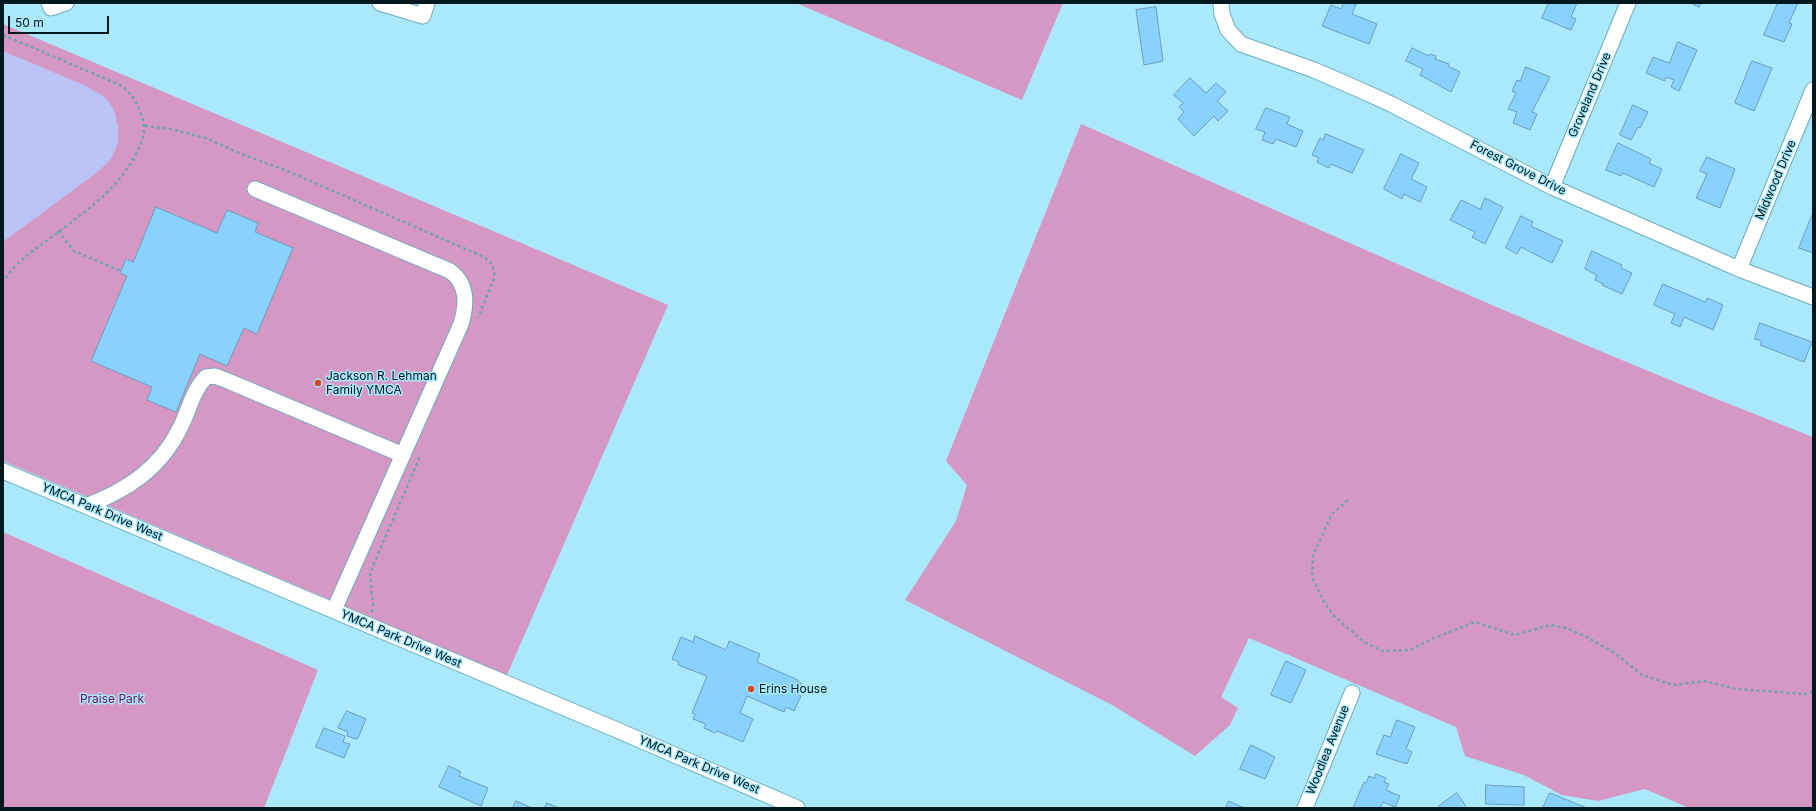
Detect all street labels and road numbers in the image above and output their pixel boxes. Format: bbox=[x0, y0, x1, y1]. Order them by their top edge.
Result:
street label: Groveland Drive bbox=[1566, 50, 1614, 140]
street label: Forest Grove Drive bbox=[1468, 138, 1568, 198]
street label: Midwood Drive bbox=[1753, 138, 1799, 222]
street label: YMCA Park Drive West bbox=[39, 480, 165, 544]
street label: YMCA Park Drive West bbox=[338, 607, 464, 671]
street label: Woodlea Avenue bbox=[1303, 703, 1353, 797]
street label: YMCA Park Drive West bbox=[636, 733, 762, 797]

